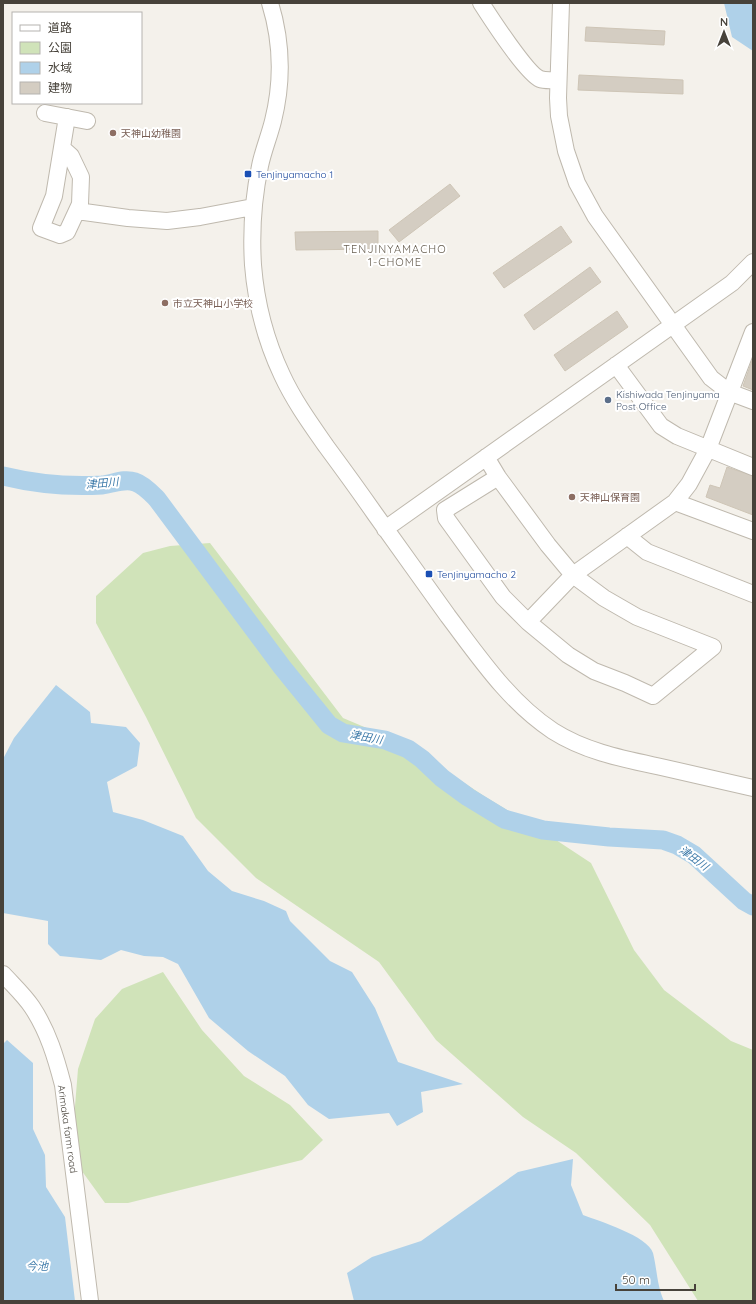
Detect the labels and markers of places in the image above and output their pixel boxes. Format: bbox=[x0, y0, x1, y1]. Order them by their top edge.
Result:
place label: 天神山幼稚園 bbox=[121, 127, 181, 140]
marker: 天神山幼稚園 bbox=[108, 128, 118, 138]
place label: Tenjinyamacho 1 bbox=[256, 168, 333, 181]
marker: Tenjinyamacho 1 bbox=[243, 169, 253, 179]
place label: 市立天神山小学校 bbox=[173, 297, 253, 310]
marker: 市立天神山小学校 bbox=[160, 298, 170, 308]
place label: Kishiwada Tenjinyama Post Office bbox=[616, 388, 720, 413]
marker: Kishiwada Tenjinyama Post Office bbox=[603, 395, 613, 405]
place label: 天神山保育園 bbox=[580, 491, 640, 504]
marker: 天神山保育園 bbox=[567, 492, 577, 502]
place label: Tenjinyamacho 2 bbox=[437, 568, 516, 581]
marker: Tenjinyamacho 2 bbox=[424, 569, 434, 579]

